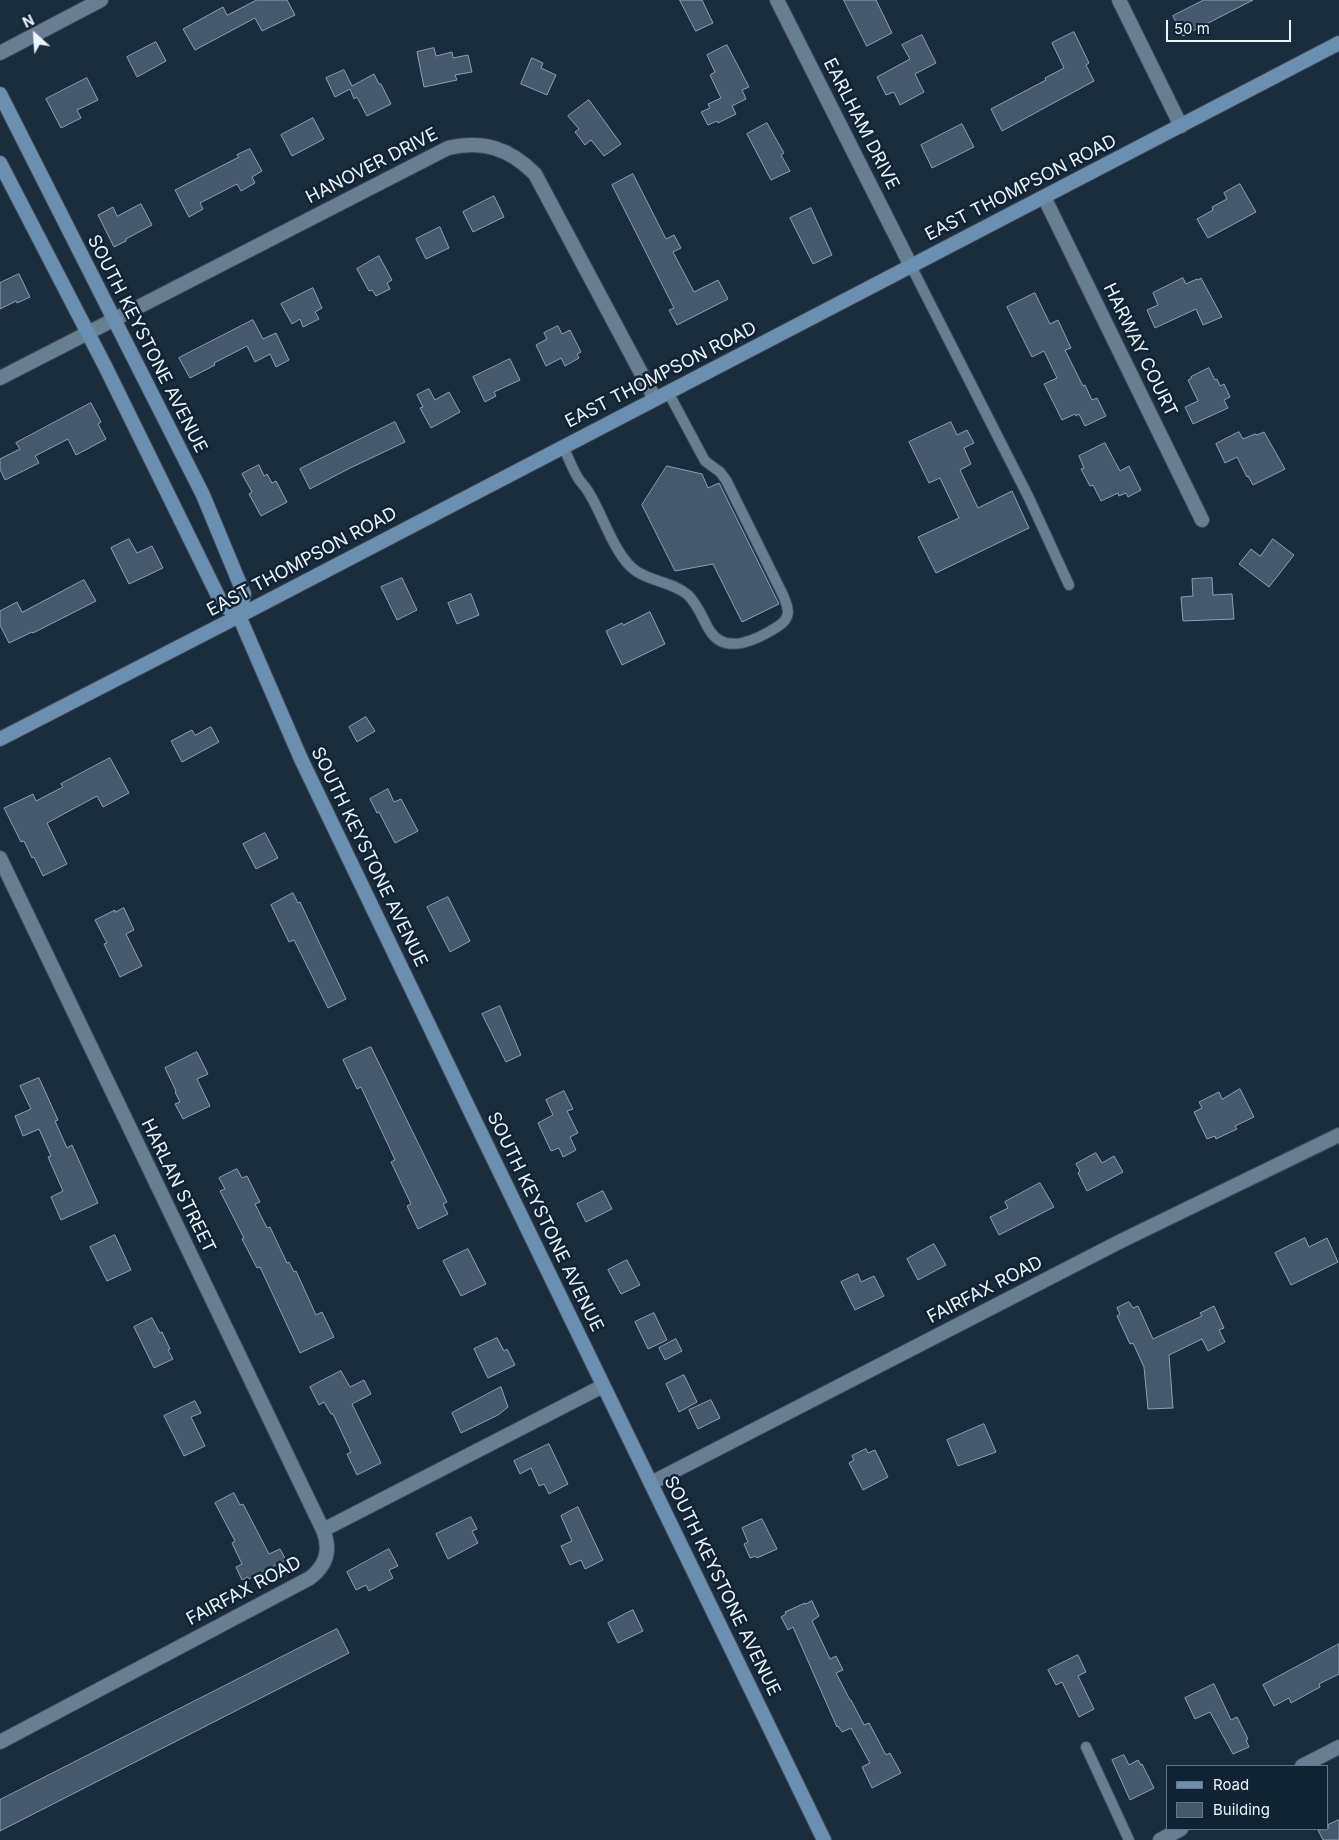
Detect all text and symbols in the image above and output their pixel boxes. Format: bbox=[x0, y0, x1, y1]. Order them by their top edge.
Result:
north arrow bbox=[10, 10, 60, 60]
scale bar bbox=[1169, 10, 1294, 42]
text: N bbox=[20, 11, 37, 31]
text: 50 m bbox=[1174, 19, 1210, 38]
street label: EARLHAM DRIVE bbox=[819, 55, 903, 193]
street label: HANOVER DRIVE bbox=[302, 123, 442, 209]
street label: EAST THOMPSON ROAD bbox=[922, 130, 1120, 246]
street label: SOUTH KEYSTONE AVENUE bbox=[82, 231, 212, 457]
street label: HARWAY COURT bbox=[1098, 280, 1182, 420]
street label: EAST THOMPSON ROAD bbox=[562, 317, 760, 433]
street label: EAST THOMPSON ROAD bbox=[203, 503, 401, 621]
street label: SOUTH KEYSTONE AVENUE bbox=[306, 744, 432, 970]
street label: SOUTH KEYSTONE AVENUE bbox=[482, 1109, 608, 1335]
street label: HARLAN STREET bbox=[136, 1115, 220, 1257]
street label: FAIRFAX ROAD bbox=[924, 1252, 1046, 1328]
street label: SOUTH KEYSTONE AVENUE bbox=[659, 1473, 785, 1699]
street label: FAIRFAX ROAD bbox=[183, 1552, 305, 1630]
legend bbox=[1166, 1765, 1329, 1830]
text: Road bbox=[1213, 1775, 1249, 1794]
text: Building bbox=[1213, 1800, 1270, 1819]

